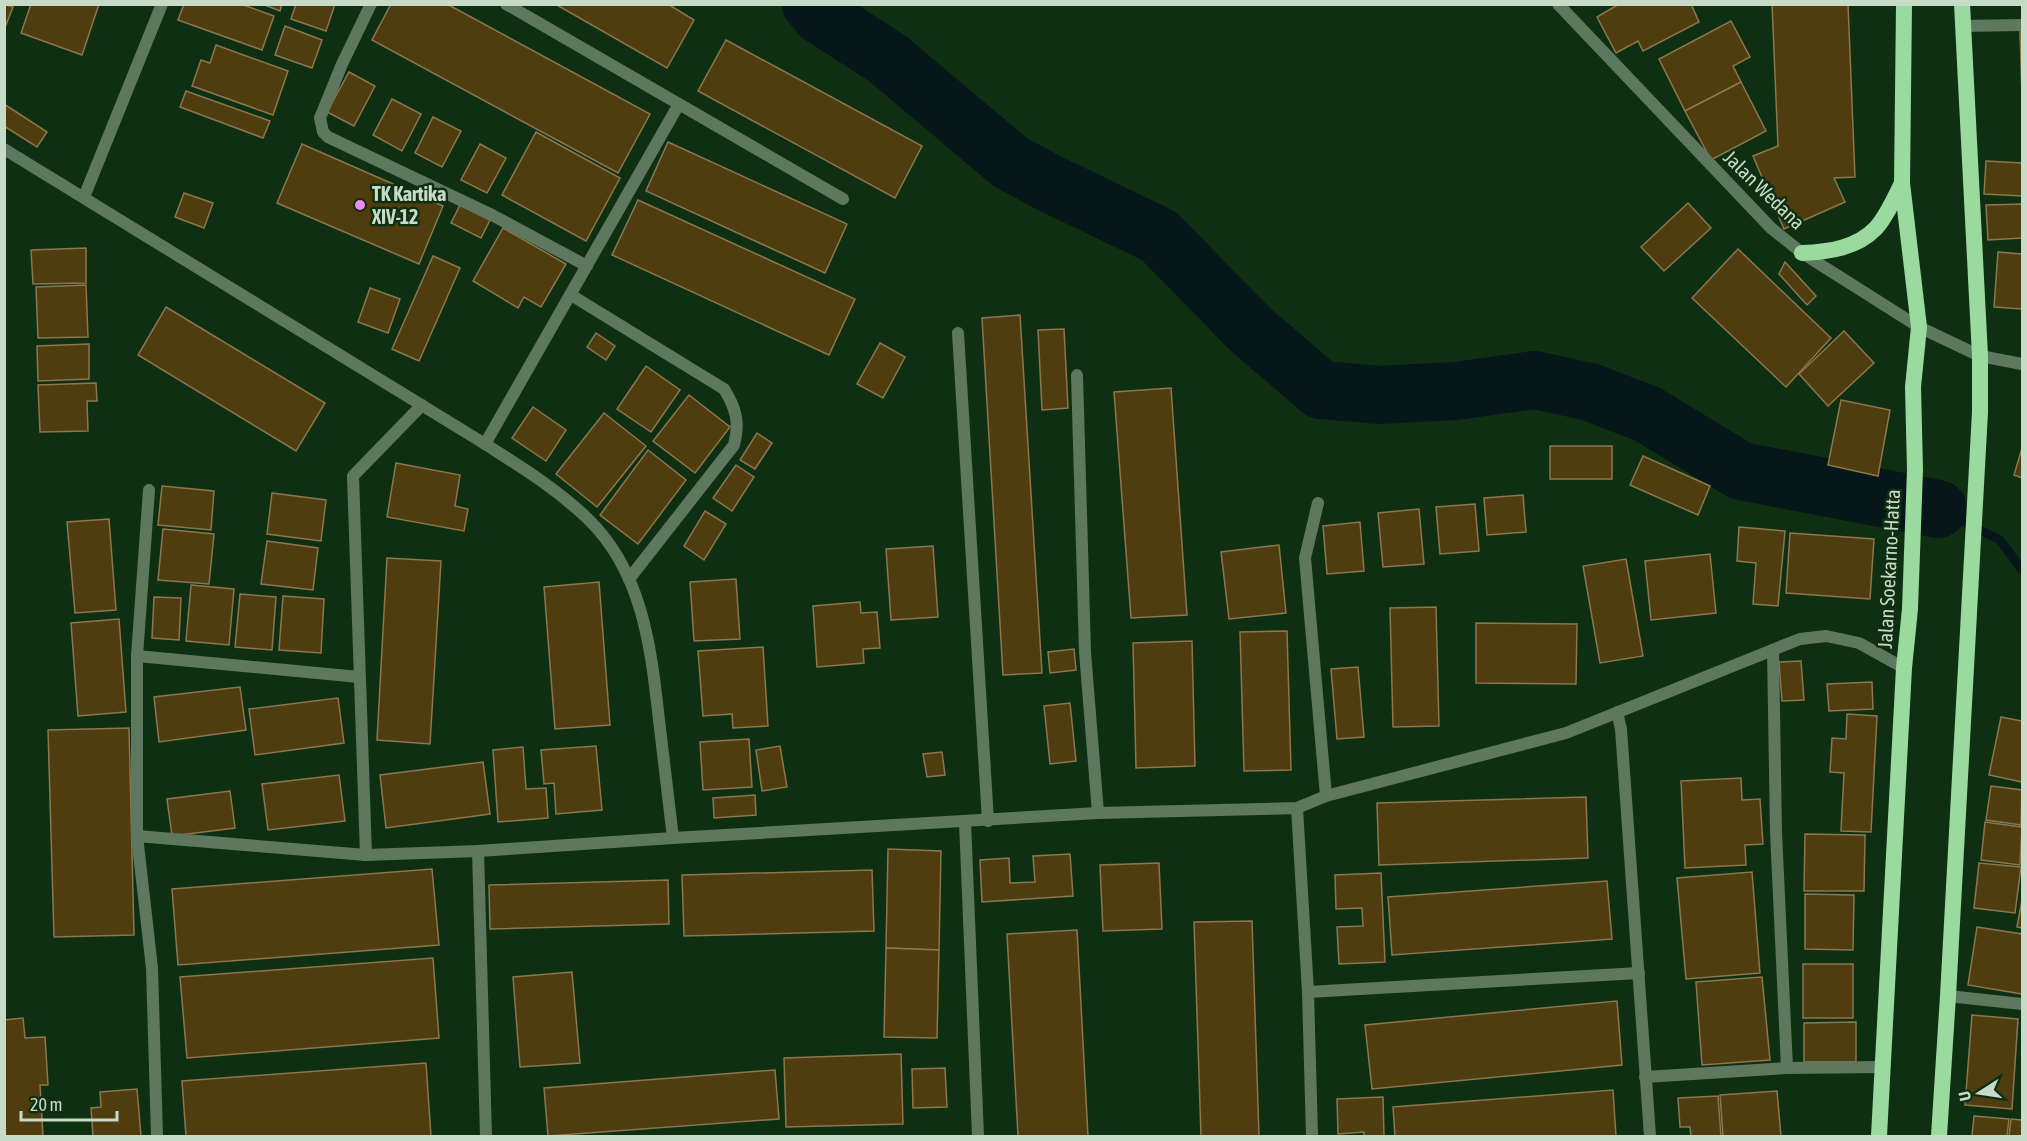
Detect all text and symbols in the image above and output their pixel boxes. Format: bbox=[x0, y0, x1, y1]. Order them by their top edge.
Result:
street label: Jalan Wedana bbox=[1719, 145, 1810, 234]
place label: TK Kartika XIV-12 bbox=[371, 182, 446, 228]
marker: TK Kartika XIV-12 bbox=[353, 198, 367, 212]
street label: Jalan Soekarno-Hatta bbox=[1873, 489, 1904, 649]
north arrow bbox=[1949, 1063, 2009, 1123]
scale bar bbox=[21, 1084, 117, 1122]
text: U bbox=[1955, 1090, 1974, 1103]
text: 20 m bbox=[30, 1094, 62, 1115]

